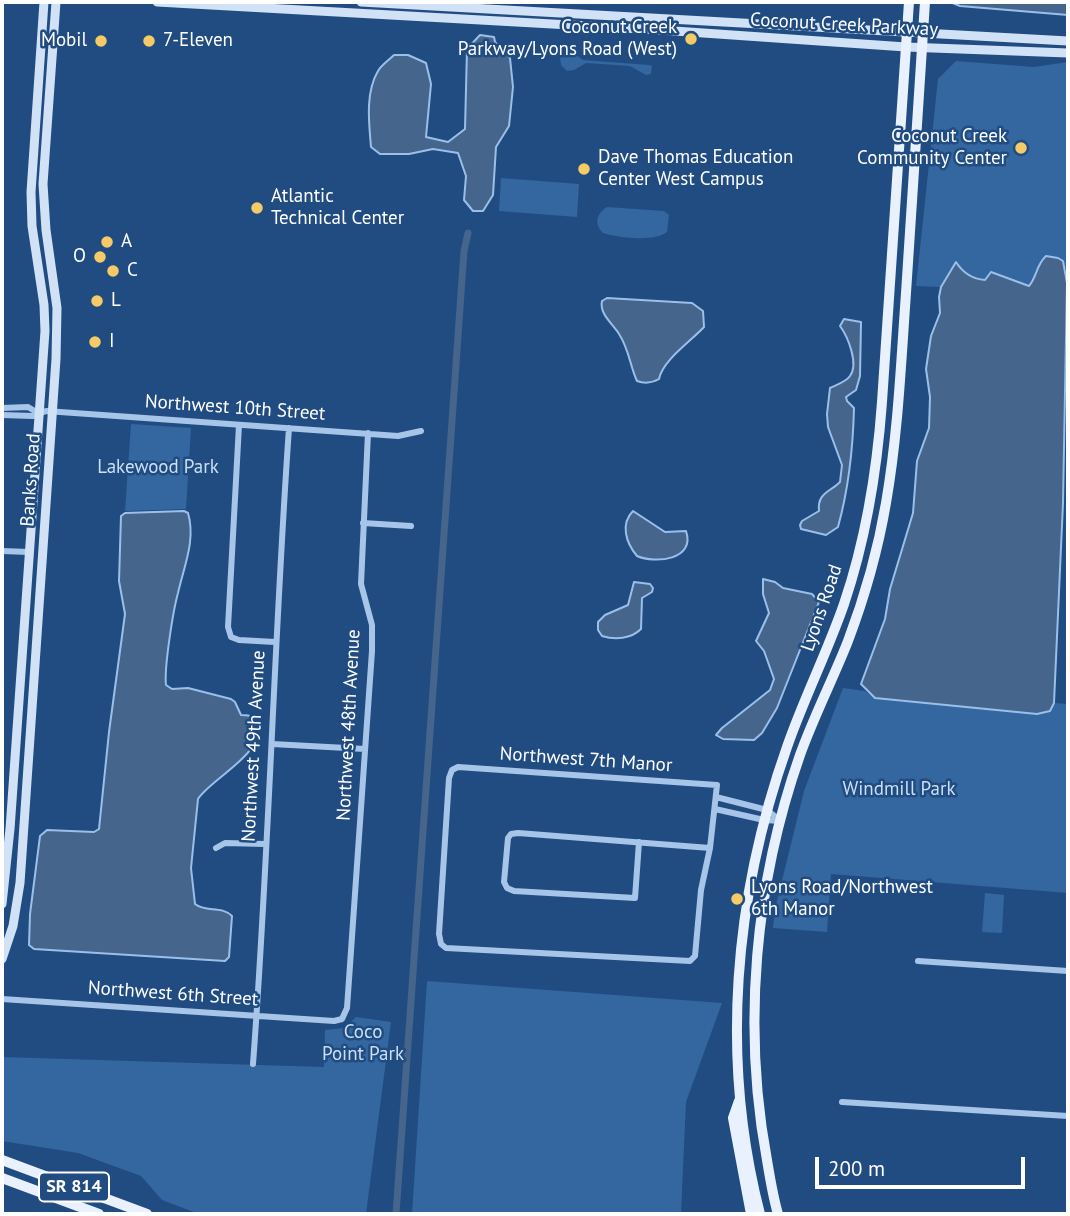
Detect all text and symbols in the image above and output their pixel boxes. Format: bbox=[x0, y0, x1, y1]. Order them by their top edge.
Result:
street label: Coconut Creek Parkway bbox=[749, 9, 939, 41]
place label: Coconut Creek Parkway/Lyons Road (West) bbox=[458, 17, 677, 61]
place label: Mobil bbox=[41, 30, 87, 52]
place label: 7-Eleven bbox=[163, 30, 233, 52]
marker: Coconut Creek Parkway/Lyons Road (West) bbox=[683, 31, 699, 47]
marker: Mobil bbox=[93, 33, 109, 49]
marker: 7-Eleven bbox=[141, 33, 157, 49]
place label: Coconut Creek Community Center bbox=[857, 126, 1007, 170]
marker: Coconut Creek Community Center bbox=[1013, 140, 1029, 156]
place label: Dave Thomas Education Center West Campus bbox=[598, 147, 793, 191]
marker: Dave Thomas Education Center West Campus bbox=[576, 161, 592, 177]
place label: Atlantic Technical Center bbox=[271, 186, 404, 230]
marker: Atlantic Technical Center bbox=[249, 200, 265, 216]
place label: A bbox=[121, 231, 132, 253]
marker: A bbox=[99, 234, 115, 250]
place label: O bbox=[73, 246, 86, 268]
marker: O bbox=[92, 249, 108, 265]
place label: C bbox=[127, 260, 138, 282]
marker: C bbox=[105, 263, 121, 279]
place label: L bbox=[111, 290, 121, 312]
marker: L bbox=[89, 293, 105, 309]
place label: I bbox=[109, 331, 115, 353]
marker: I bbox=[87, 334, 103, 350]
street label: Northwest 10th Street bbox=[144, 390, 326, 426]
street label: Banks Road bbox=[16, 433, 46, 527]
park label: Lakewood Park bbox=[97, 457, 219, 479]
street label: Lyons Road bbox=[796, 562, 848, 654]
street label: Northwest 48th Avenue bbox=[333, 629, 365, 821]
street label: Northwest 49th Avenue bbox=[238, 650, 270, 842]
street label: Northwest 7th Manor bbox=[499, 743, 673, 777]
park label: Windmill Park bbox=[842, 779, 956, 801]
place label: Lyons Road/Northwest 6th Manor bbox=[751, 877, 933, 921]
marker: Lyons Road/Northwest 6th Manor bbox=[729, 891, 745, 907]
street label: Northwest 6th Street bbox=[87, 977, 259, 1011]
park label: Coco Point Park bbox=[322, 1022, 404, 1066]
scale bar bbox=[818, 1142, 1028, 1186]
text: 200 m bbox=[828, 1155, 885, 1182]
road number: SR 814 bbox=[39, 1172, 109, 1202]

